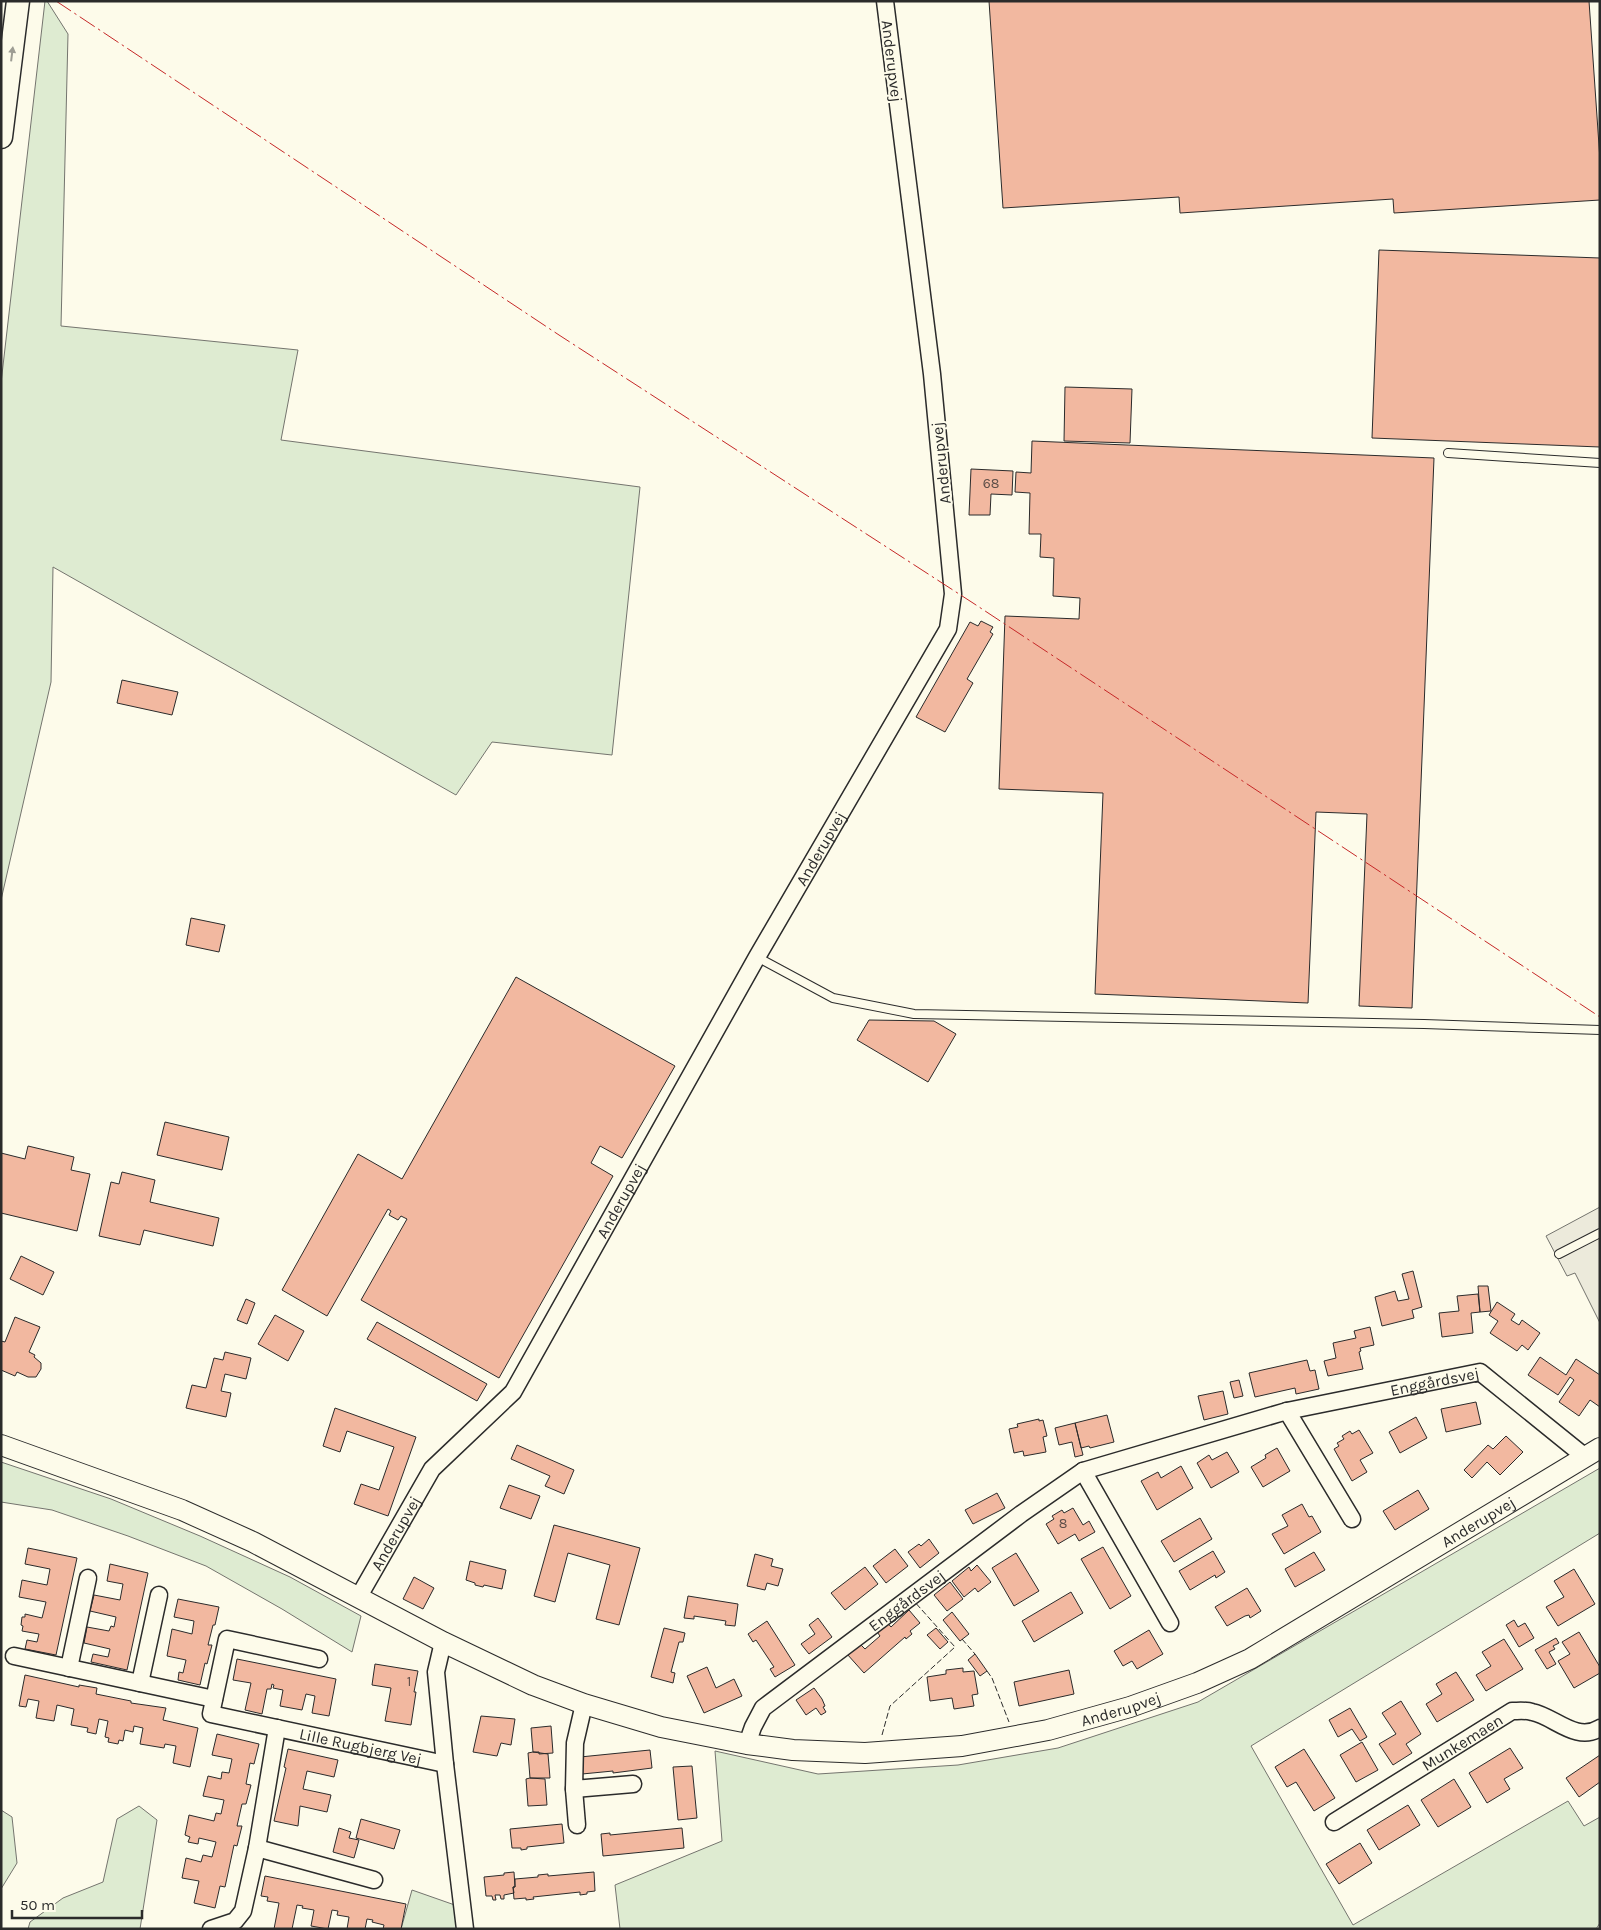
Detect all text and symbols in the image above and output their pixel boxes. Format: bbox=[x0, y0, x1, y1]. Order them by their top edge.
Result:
street label: Anderupvej bbox=[878, 19, 906, 103]
one-way arrow bbox=[8, 45, 16, 61]
street label: Anderupvej bbox=[927, 421, 955, 505]
house number: 68 bbox=[983, 475, 999, 492]
street label: Anderupvej bbox=[791, 808, 849, 889]
street label: Anderupvej bbox=[592, 1160, 649, 1241]
street label: Enggårdsvej bbox=[1388, 1363, 1481, 1399]
street label: Anderupvej bbox=[366, 1492, 424, 1574]
street label: Anderupvej bbox=[1438, 1492, 1518, 1551]
house number: 8 bbox=[1059, 1515, 1067, 1532]
street label: Enggårdsvej bbox=[865, 1565, 948, 1635]
house number: 1 bbox=[407, 1673, 411, 1690]
street label: Anderupvej bbox=[1079, 1687, 1163, 1730]
street label: Munkemaen bbox=[1418, 1710, 1506, 1774]
street label: Lille Rugbjerg Vej bbox=[298, 1724, 424, 1768]
scale bar bbox=[12, 1888, 142, 1920]
text: 50 m bbox=[20, 1896, 55, 1914]

